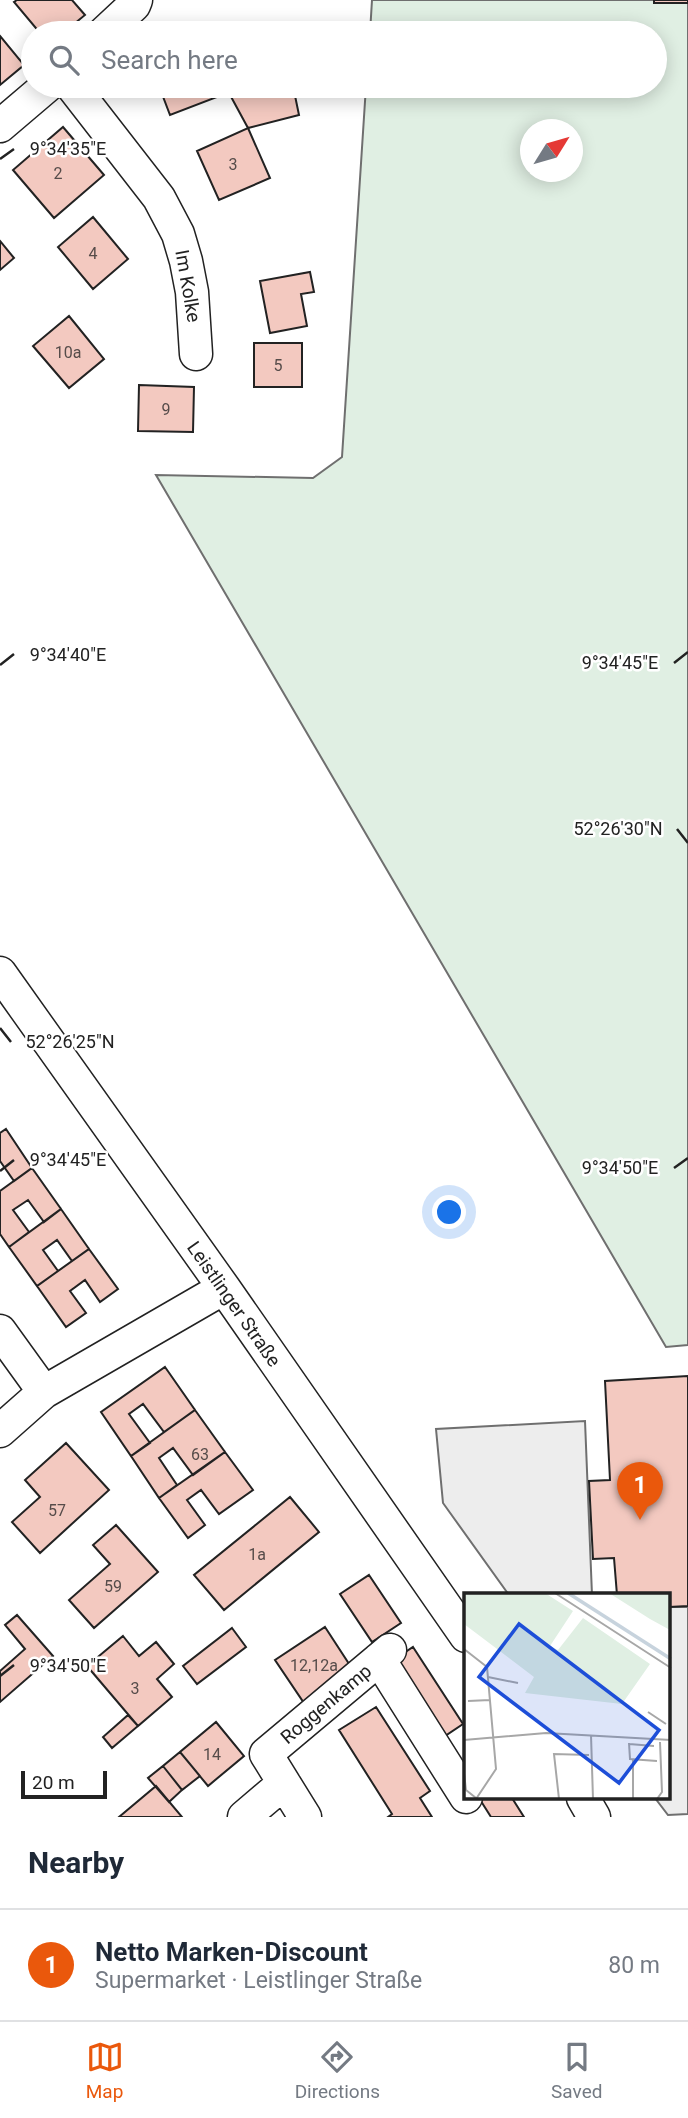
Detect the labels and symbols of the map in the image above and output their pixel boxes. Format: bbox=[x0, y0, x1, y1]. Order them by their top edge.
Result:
north arrow bbox=[520, 119, 583, 182]
text: 9°34'35"E bbox=[30, 138, 106, 159]
house number: 3 bbox=[229, 155, 238, 174]
house number: 2 bbox=[54, 164, 63, 183]
house number: 4 bbox=[89, 244, 98, 263]
street label: Im Kolke bbox=[170, 248, 206, 324]
house number: 10a bbox=[55, 343, 81, 362]
house number: 5 bbox=[274, 356, 283, 375]
house number: 9 bbox=[162, 400, 171, 419]
text: 9°34'40"E bbox=[30, 644, 106, 665]
text: 9°34'45"E bbox=[582, 652, 658, 673]
text: 52°26'30"N bbox=[573, 818, 663, 839]
text: 52°26'25"N bbox=[25, 1031, 115, 1052]
text: 9°34'45"E bbox=[30, 1149, 106, 1170]
text: 9°34'50"E bbox=[582, 1157, 658, 1178]
your location bbox=[432, 1195, 466, 1229]
street label: Leistlinger Straße bbox=[182, 1237, 286, 1371]
house number: 63 bbox=[191, 1445, 209, 1464]
pin: 1 bbox=[617, 1462, 663, 1520]
house number: 57 bbox=[48, 1501, 66, 1520]
house number: 1a bbox=[248, 1545, 266, 1564]
house number: 59 bbox=[104, 1577, 122, 1596]
inset map bbox=[464, 1593, 670, 1800]
text: 9°34'50"E bbox=[30, 1655, 106, 1676]
house number: 12,12a bbox=[290, 1656, 338, 1675]
street label: Roggenkamp bbox=[276, 1659, 376, 1749]
house number: 3 bbox=[131, 1679, 140, 1698]
house number: 14 bbox=[203, 1745, 221, 1764]
scale bar bbox=[21, 1768, 107, 1800]

